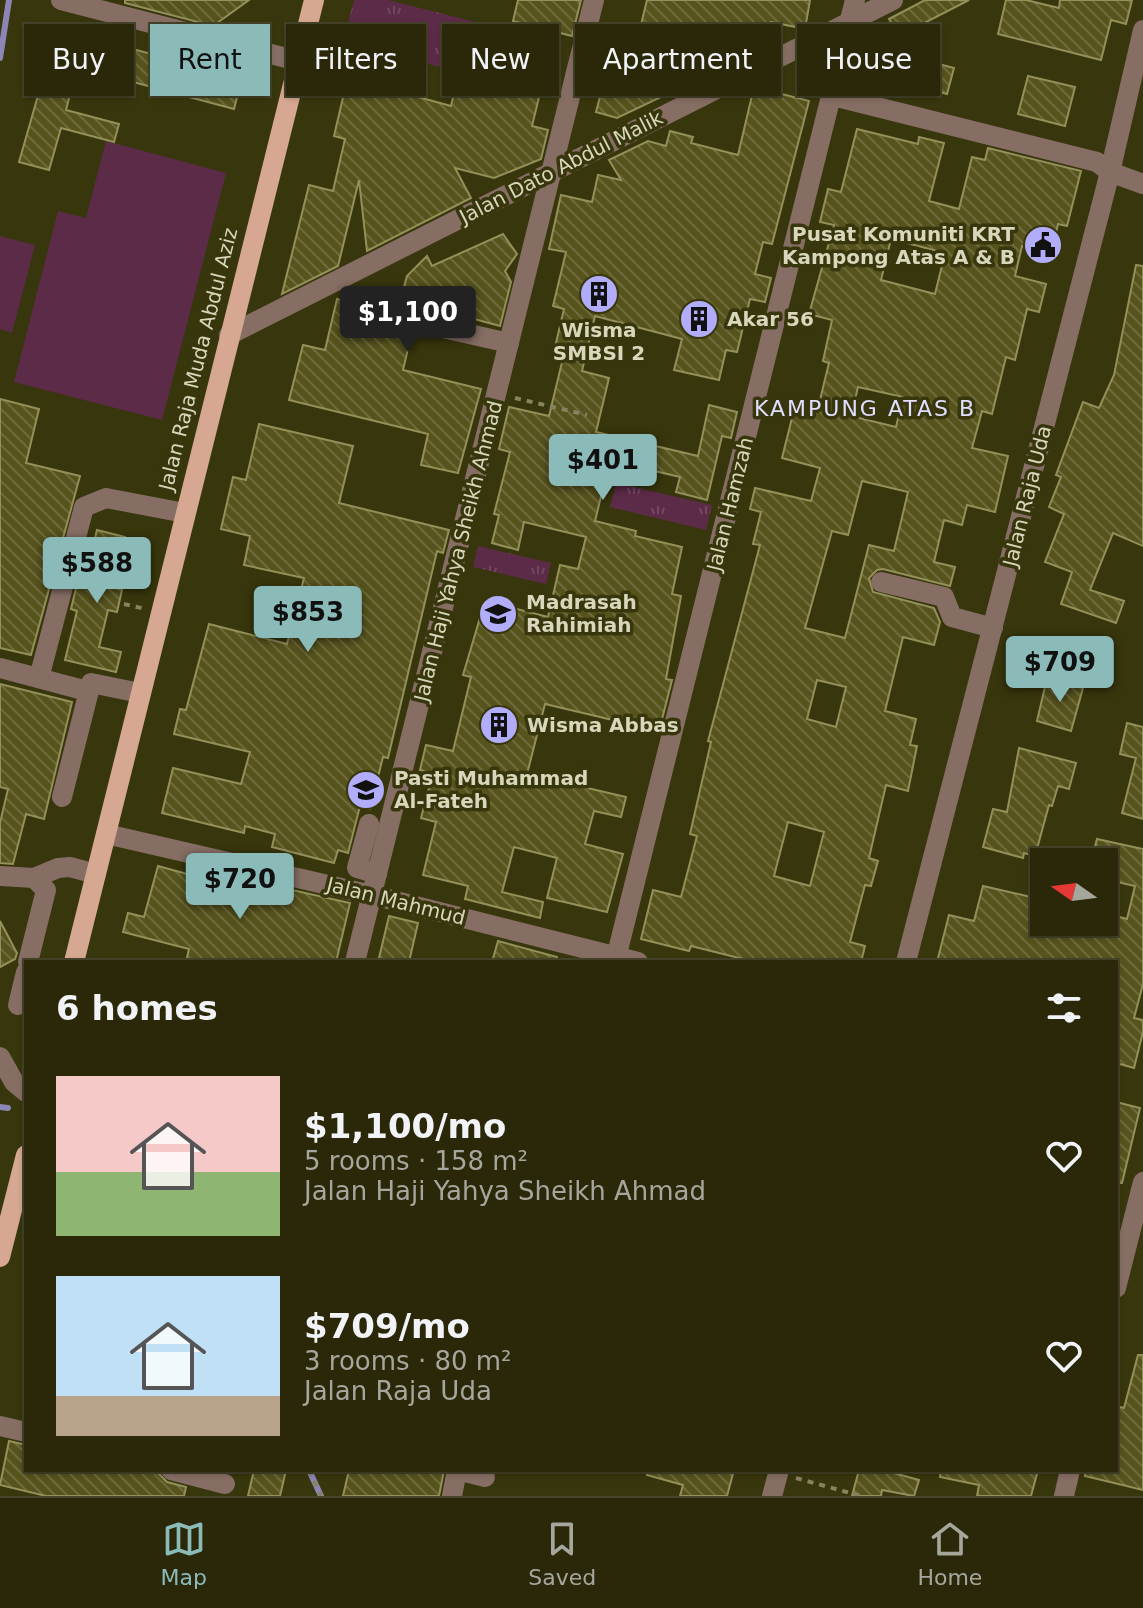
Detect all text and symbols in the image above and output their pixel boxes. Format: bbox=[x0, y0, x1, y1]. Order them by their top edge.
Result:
chip: Buy bbox=[24, 24, 134, 96]
chip: Rent bbox=[150, 24, 270, 96]
chip: Filters bbox=[286, 24, 426, 96]
chip: New bbox=[442, 24, 559, 96]
chip: Apartment bbox=[575, 24, 781, 96]
chip: House bbox=[797, 24, 940, 96]
street label: Jalan Dato Abdul Malik bbox=[454, 105, 667, 230]
place label: Pusat Komuniti KRT Kampong Atas A & B bbox=[782, 222, 1015, 269]
public building icon: Pusat Komuniti KRT Kampong Atas A & B bbox=[1022, 224, 1064, 266]
street label: Jalan Raja Muda Abdul Aziz bbox=[153, 225, 242, 495]
building icon: Wisma SMBSI 2 bbox=[578, 273, 620, 315]
pin: $1,100 bbox=[343, 286, 473, 354]
text: $1,100 bbox=[358, 297, 458, 327]
building icon: Akar 56 bbox=[678, 298, 720, 340]
place label: Akar 56 bbox=[727, 307, 814, 331]
place label: Wisma SMBSI 2 bbox=[553, 318, 645, 365]
district label: KAMPUNG ATAS B bbox=[754, 396, 976, 421]
street label: Jalan Haji Yahya Sheikh Ahmad bbox=[408, 398, 507, 706]
street label: Jalan Raja Uda bbox=[997, 423, 1056, 571]
pin: $401 bbox=[556, 434, 650, 502]
street label: Jalan Hamzah bbox=[701, 435, 758, 575]
text: $401 bbox=[567, 445, 639, 475]
pin: $588 bbox=[50, 537, 144, 605]
text: $588 bbox=[61, 548, 133, 578]
pin: $853 bbox=[261, 586, 355, 654]
place label: Madrasah Rahimiah bbox=[526, 590, 637, 637]
school or university icon: Madrasah Rahimiah bbox=[477, 593, 519, 635]
text: $853 bbox=[272, 597, 344, 627]
pin: $709 bbox=[1013, 636, 1107, 704]
text: $709 bbox=[1024, 647, 1096, 677]
building icon: Wisma Abbas bbox=[478, 704, 520, 746]
place label: Wisma Abbas bbox=[527, 713, 679, 737]
place label: Pasti Muhammad Al-Fateh bbox=[394, 766, 588, 813]
school or university icon: Pasti Muhammad Al-Fateh bbox=[345, 769, 387, 811]
north arrow bbox=[1030, 848, 1118, 936]
map controls bbox=[1030, 848, 1118, 936]
pin: $720 bbox=[193, 853, 287, 921]
text: $720 bbox=[204, 864, 276, 894]
street label: Jalan Mahmud bbox=[322, 872, 468, 930]
icon: filters bbox=[1042, 986, 1086, 1030]
text: 6 homes bbox=[56, 988, 218, 1028]
text: $1,100/mo bbox=[304, 1106, 506, 1146]
icon: home bbox=[120, 1108, 216, 1204]
icon: heart bbox=[1042, 1134, 1086, 1178]
text: 5 rooms · 158 m² bbox=[304, 1146, 528, 1176]
text: Jalan Haji Yahya Sheikh Ahmad bbox=[304, 1176, 706, 1206]
text: $709/mo bbox=[304, 1306, 470, 1346]
icon: home bbox=[120, 1308, 216, 1404]
icon: heart bbox=[1042, 1334, 1086, 1378]
text: 3 rooms · 80 m² bbox=[304, 1346, 512, 1376]
text: Jalan Raja Uda bbox=[304, 1376, 492, 1406]
tab: Map bbox=[161, 1517, 207, 1590]
tab: Saved bbox=[528, 1517, 596, 1590]
tab: Home bbox=[917, 1517, 982, 1590]

